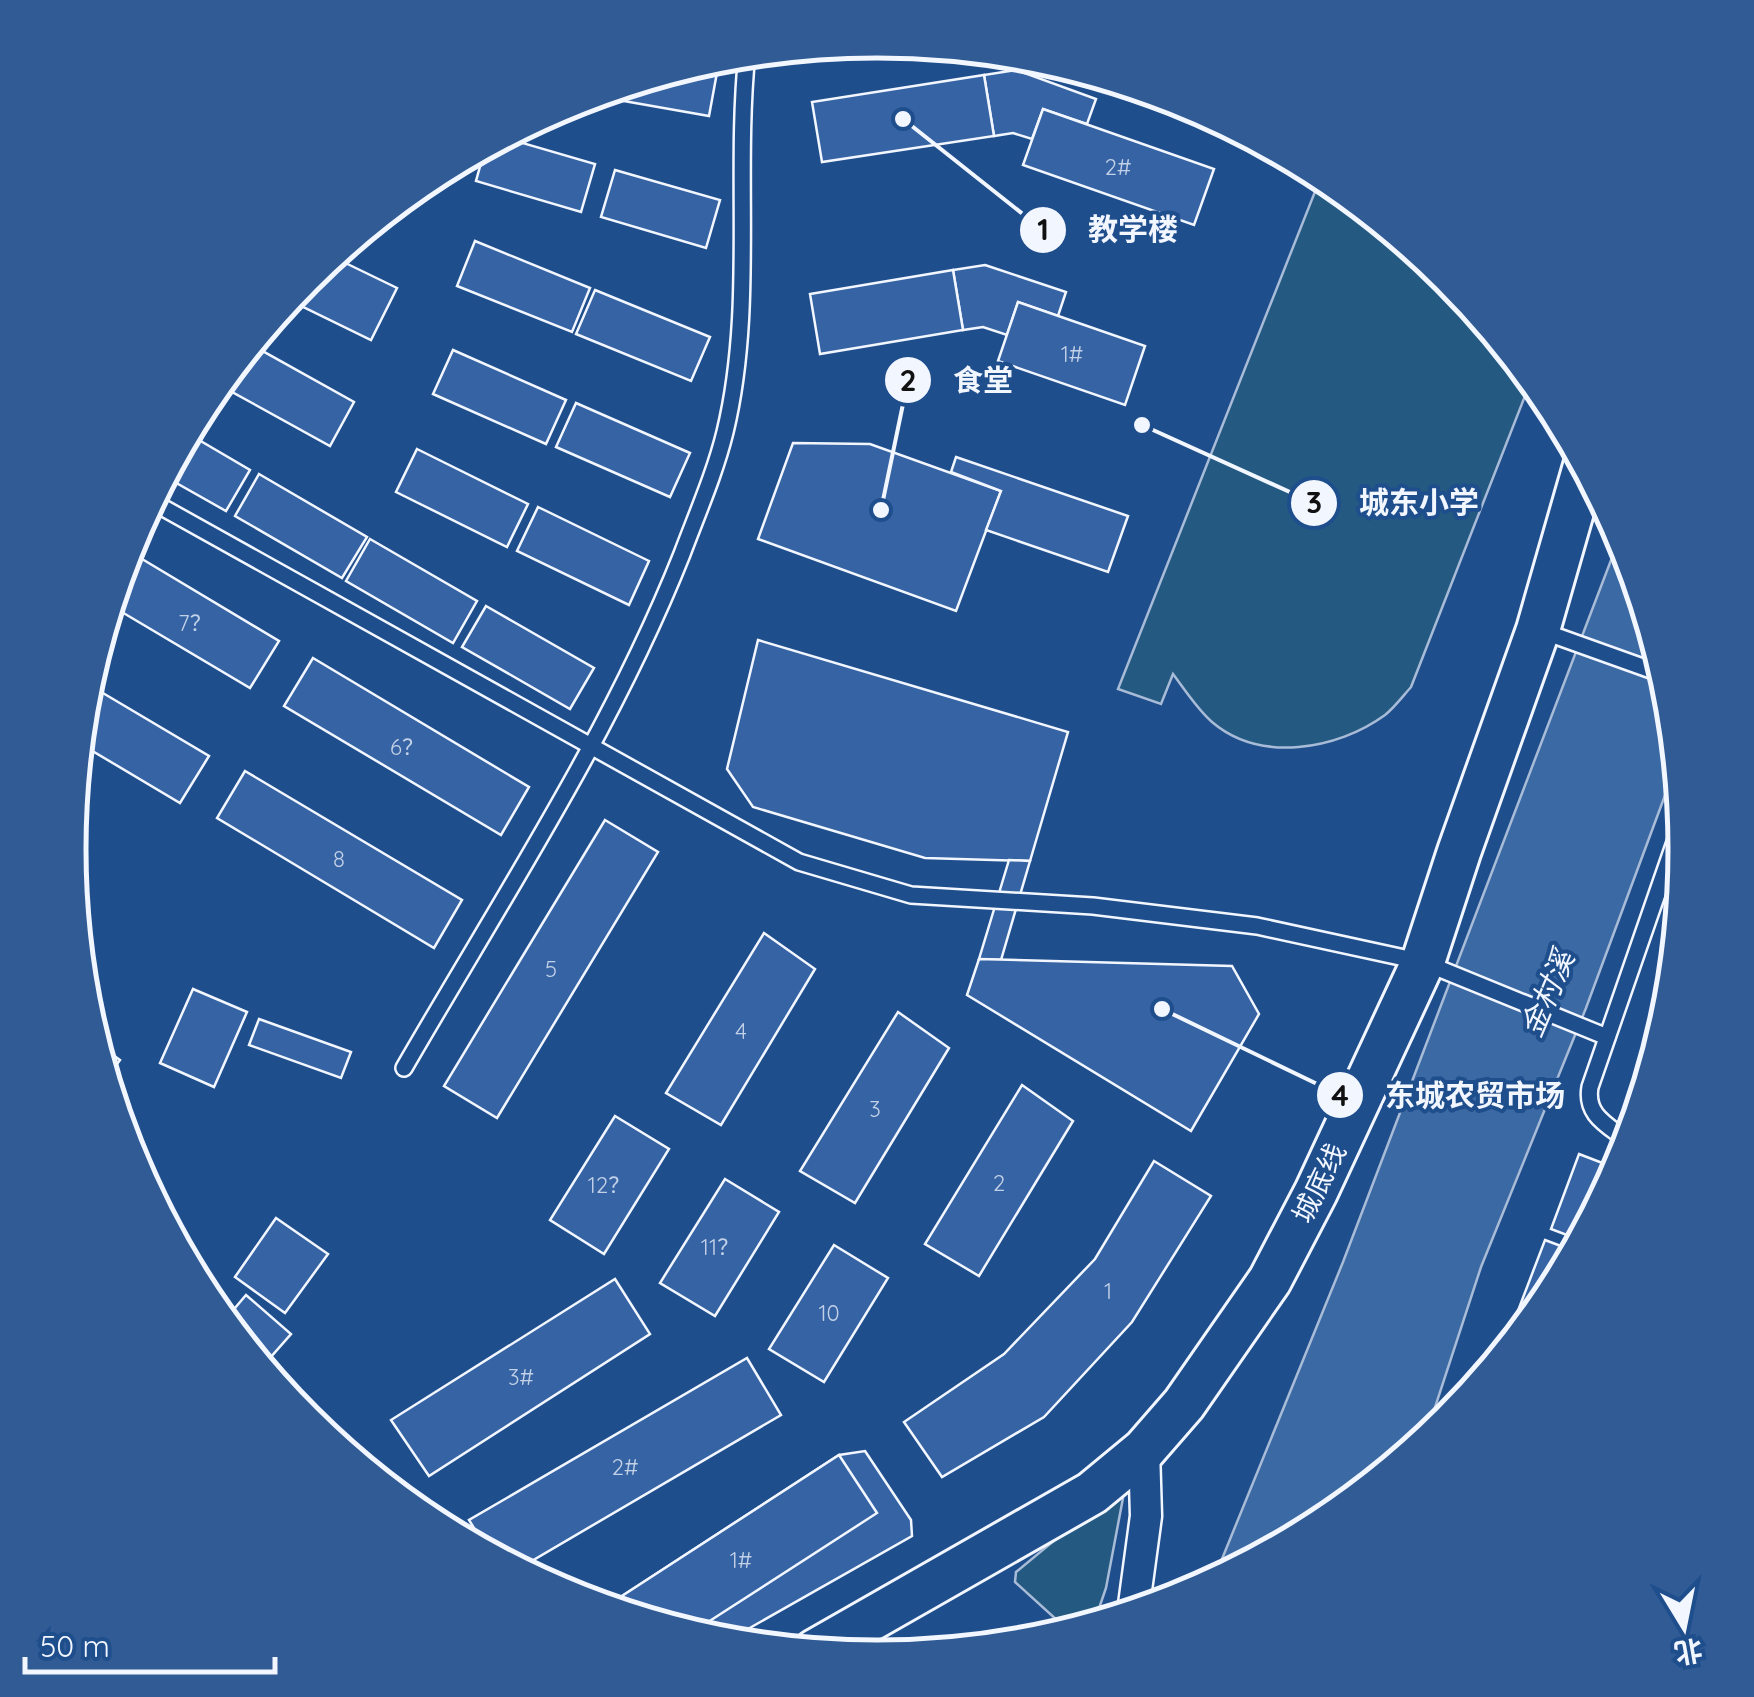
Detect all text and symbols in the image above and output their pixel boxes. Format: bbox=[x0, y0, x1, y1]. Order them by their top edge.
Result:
house number: 2# bbox=[1105, 153, 1131, 181]
callout: 教学楼 bbox=[1018, 200, 1198, 260]
text: 1 bbox=[1037, 210, 1049, 248]
text: 教学楼 bbox=[1088, 210, 1178, 248]
house number: 1# bbox=[1061, 340, 1083, 368]
callout: 食堂 bbox=[883, 350, 1033, 410]
text: 2 bbox=[899, 361, 917, 399]
text: 食堂 bbox=[953, 361, 1013, 399]
callout: 城东小学 bbox=[1289, 473, 1499, 533]
text: 3 bbox=[1306, 483, 1322, 521]
text: 城东小学 bbox=[1359, 483, 1479, 521]
house number: 7？ bbox=[178, 609, 212, 637]
house number: 6？ bbox=[390, 733, 424, 761]
house number: 8 bbox=[333, 845, 345, 873]
water label: 金村溪 bbox=[1512, 942, 1583, 1042]
house number: 5 bbox=[545, 955, 557, 983]
house number: 4 bbox=[735, 1017, 747, 1045]
callout: 东城农贸市场 bbox=[1315, 1065, 1585, 1125]
text: 4 bbox=[1331, 1076, 1349, 1114]
text: 东城农贸市场 bbox=[1385, 1076, 1565, 1114]
house number: 3 bbox=[869, 1095, 881, 1123]
street label: 城底线 bbox=[1284, 1137, 1353, 1228]
house number: 2 bbox=[993, 1169, 1005, 1197]
house number: 12？ bbox=[588, 1171, 630, 1199]
house number: 11？ bbox=[701, 1233, 739, 1261]
house number: 1 bbox=[1104, 1277, 1112, 1305]
house number: 10 bbox=[818, 1299, 840, 1327]
house number: 3# bbox=[508, 1363, 534, 1391]
house number: 2# bbox=[612, 1453, 638, 1481]
house number: 1# bbox=[730, 1546, 752, 1574]
north arrow bbox=[1634, 1577, 1734, 1677]
scale bar bbox=[25, 1612, 275, 1674]
text: 50 m bbox=[40, 1627, 110, 1665]
text: 北 bbox=[1672, 1632, 1705, 1672]

